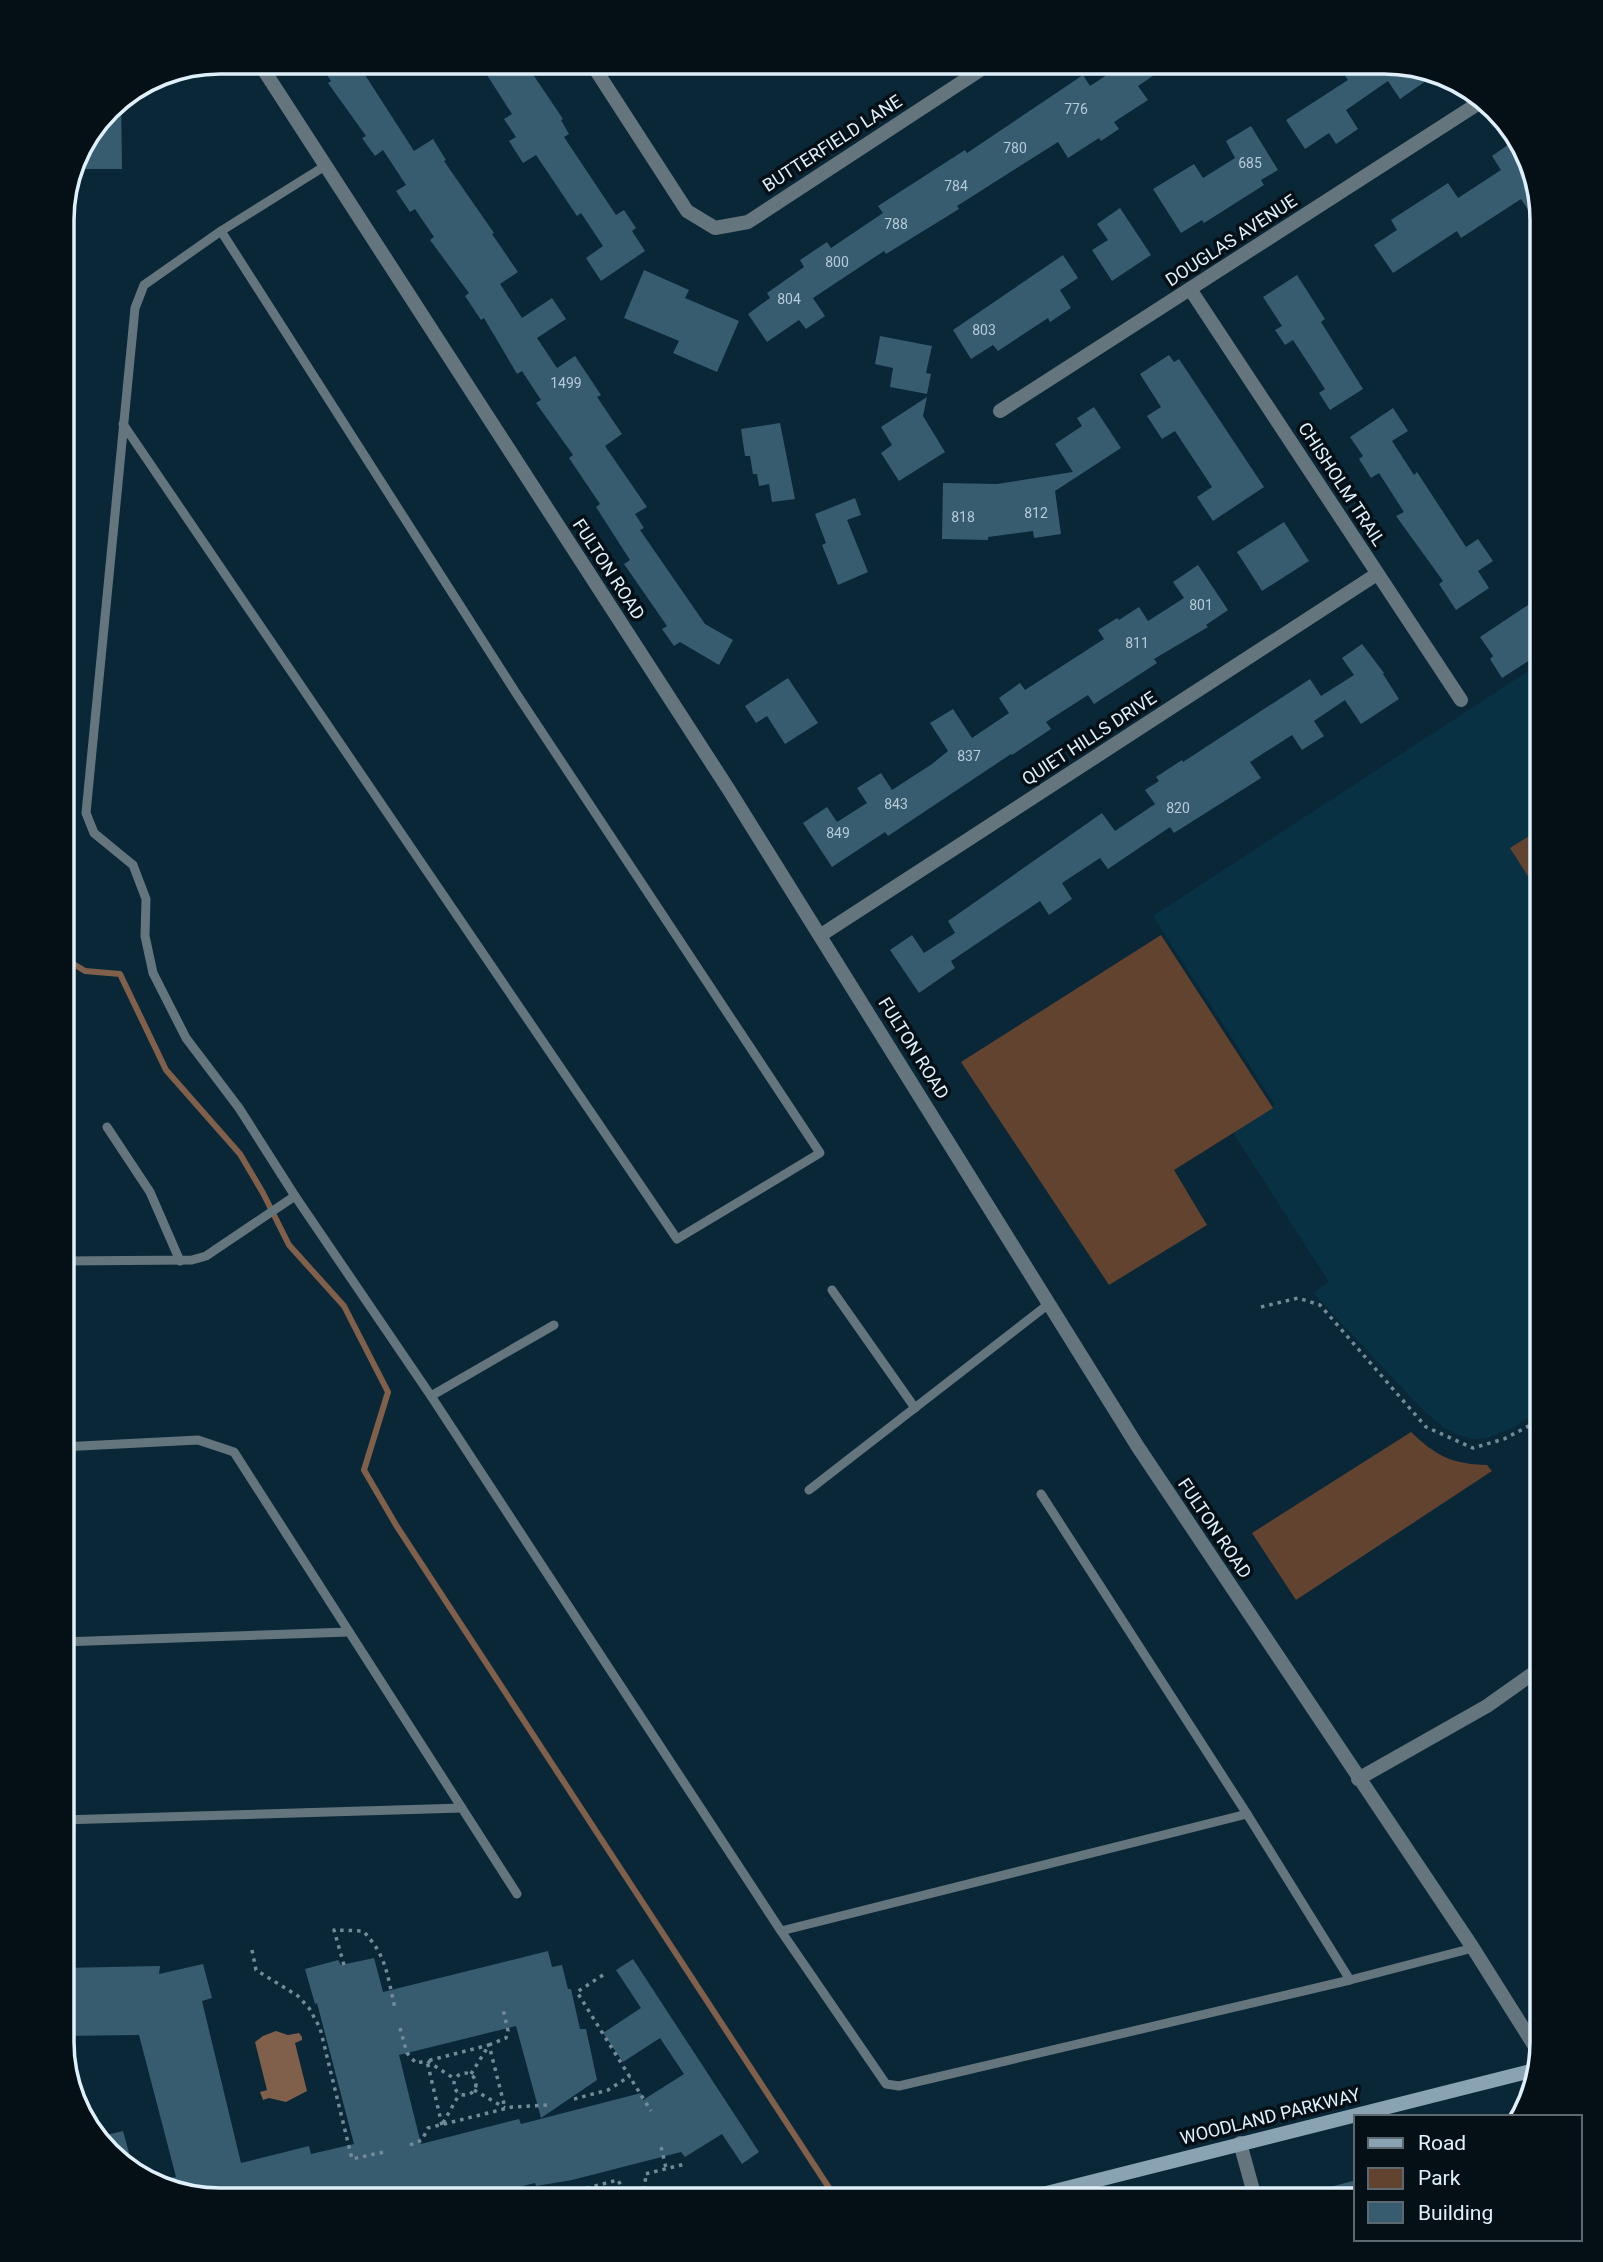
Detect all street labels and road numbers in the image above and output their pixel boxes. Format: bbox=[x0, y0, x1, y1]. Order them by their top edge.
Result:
street label: BUTTERFIELD LANE bbox=[759, 90, 905, 196]
street label: DOUGLAS AVENUE bbox=[1161, 190, 1301, 290]
street label: CHISHOLM TRAIL bbox=[1294, 418, 1390, 550]
street label: FULTON ROAD bbox=[569, 515, 649, 623]
street label: QUIET HILLS DRIVE bbox=[1018, 687, 1160, 789]
street label: FULTON ROAD bbox=[874, 993, 954, 1103]
street label: FULTON ROAD bbox=[1174, 1474, 1256, 1582]
street label: WOODLAND PARKWAY bbox=[1178, 2083, 1362, 2149]

